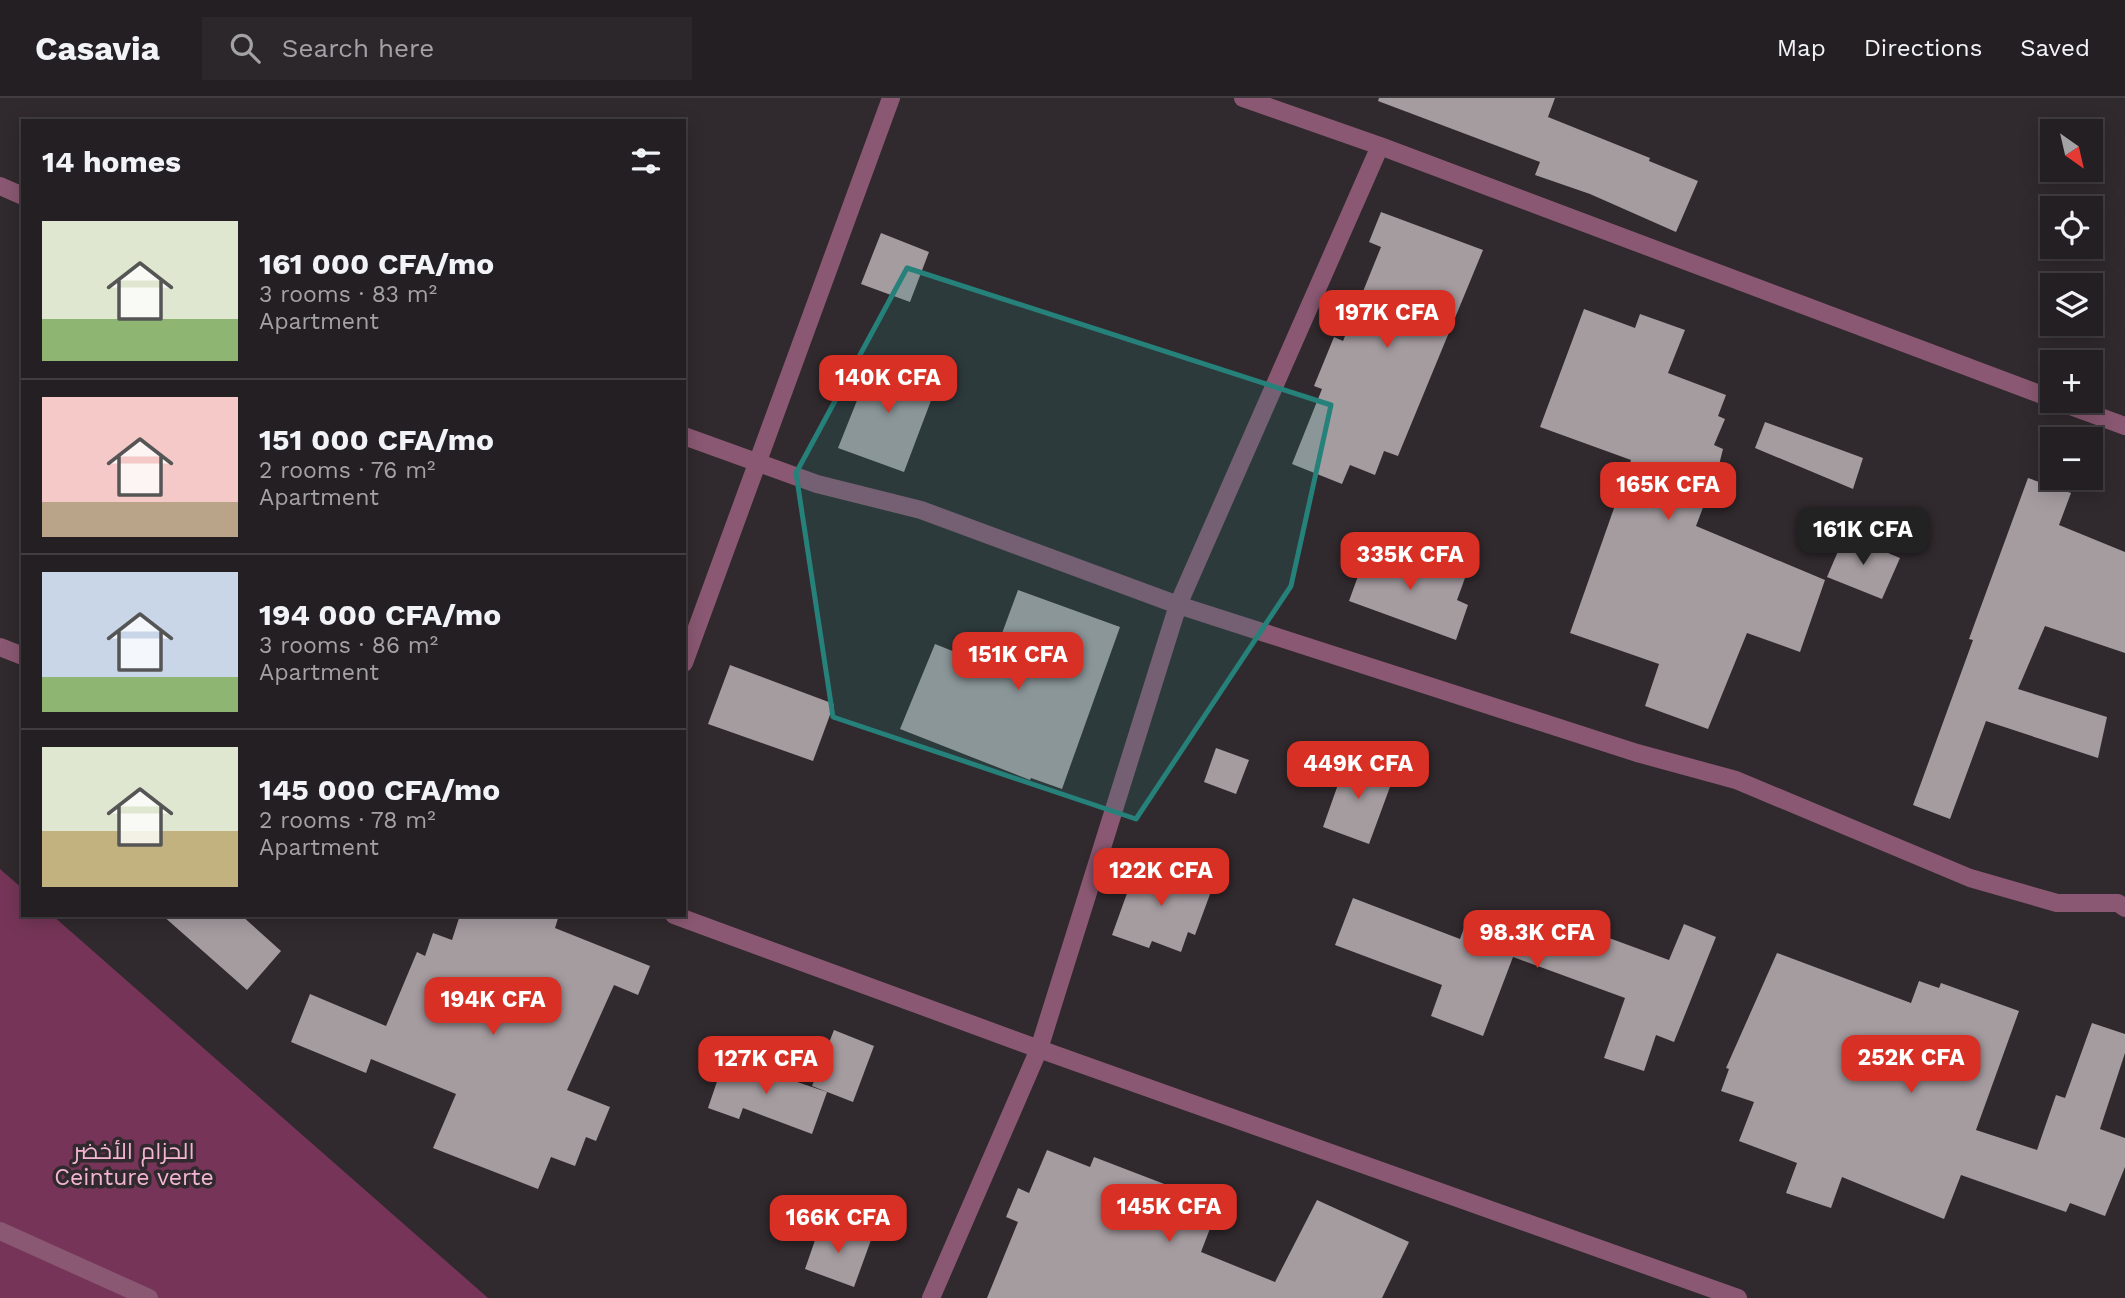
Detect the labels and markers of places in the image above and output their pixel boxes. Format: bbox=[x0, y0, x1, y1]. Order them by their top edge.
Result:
pin: 197K CFA bbox=[1315, 290, 1459, 350]
pin: 140K CFA bbox=[816, 356, 960, 415]
pin: 165K CFA bbox=[1596, 462, 1740, 522]
pin: 161K CFA bbox=[1791, 508, 1935, 567]
pin: 335K CFA bbox=[1338, 532, 1482, 592]
pin: 151K CFA bbox=[946, 632, 1090, 692]
pin: 449K CFA bbox=[1286, 742, 1430, 801]
pin: 122K CFA bbox=[1089, 848, 1233, 908]
pin: 98.3K CFA bbox=[1457, 910, 1617, 970]
pin: 194K CFA bbox=[421, 978, 565, 1037]
pin: 252K CFA bbox=[1839, 1035, 1983, 1095]
pin: 127K CFA bbox=[694, 1037, 838, 1096]
pin: 145K CFA bbox=[1097, 1184, 1241, 1244]
pin: 166K CFA bbox=[766, 1196, 910, 1255]

